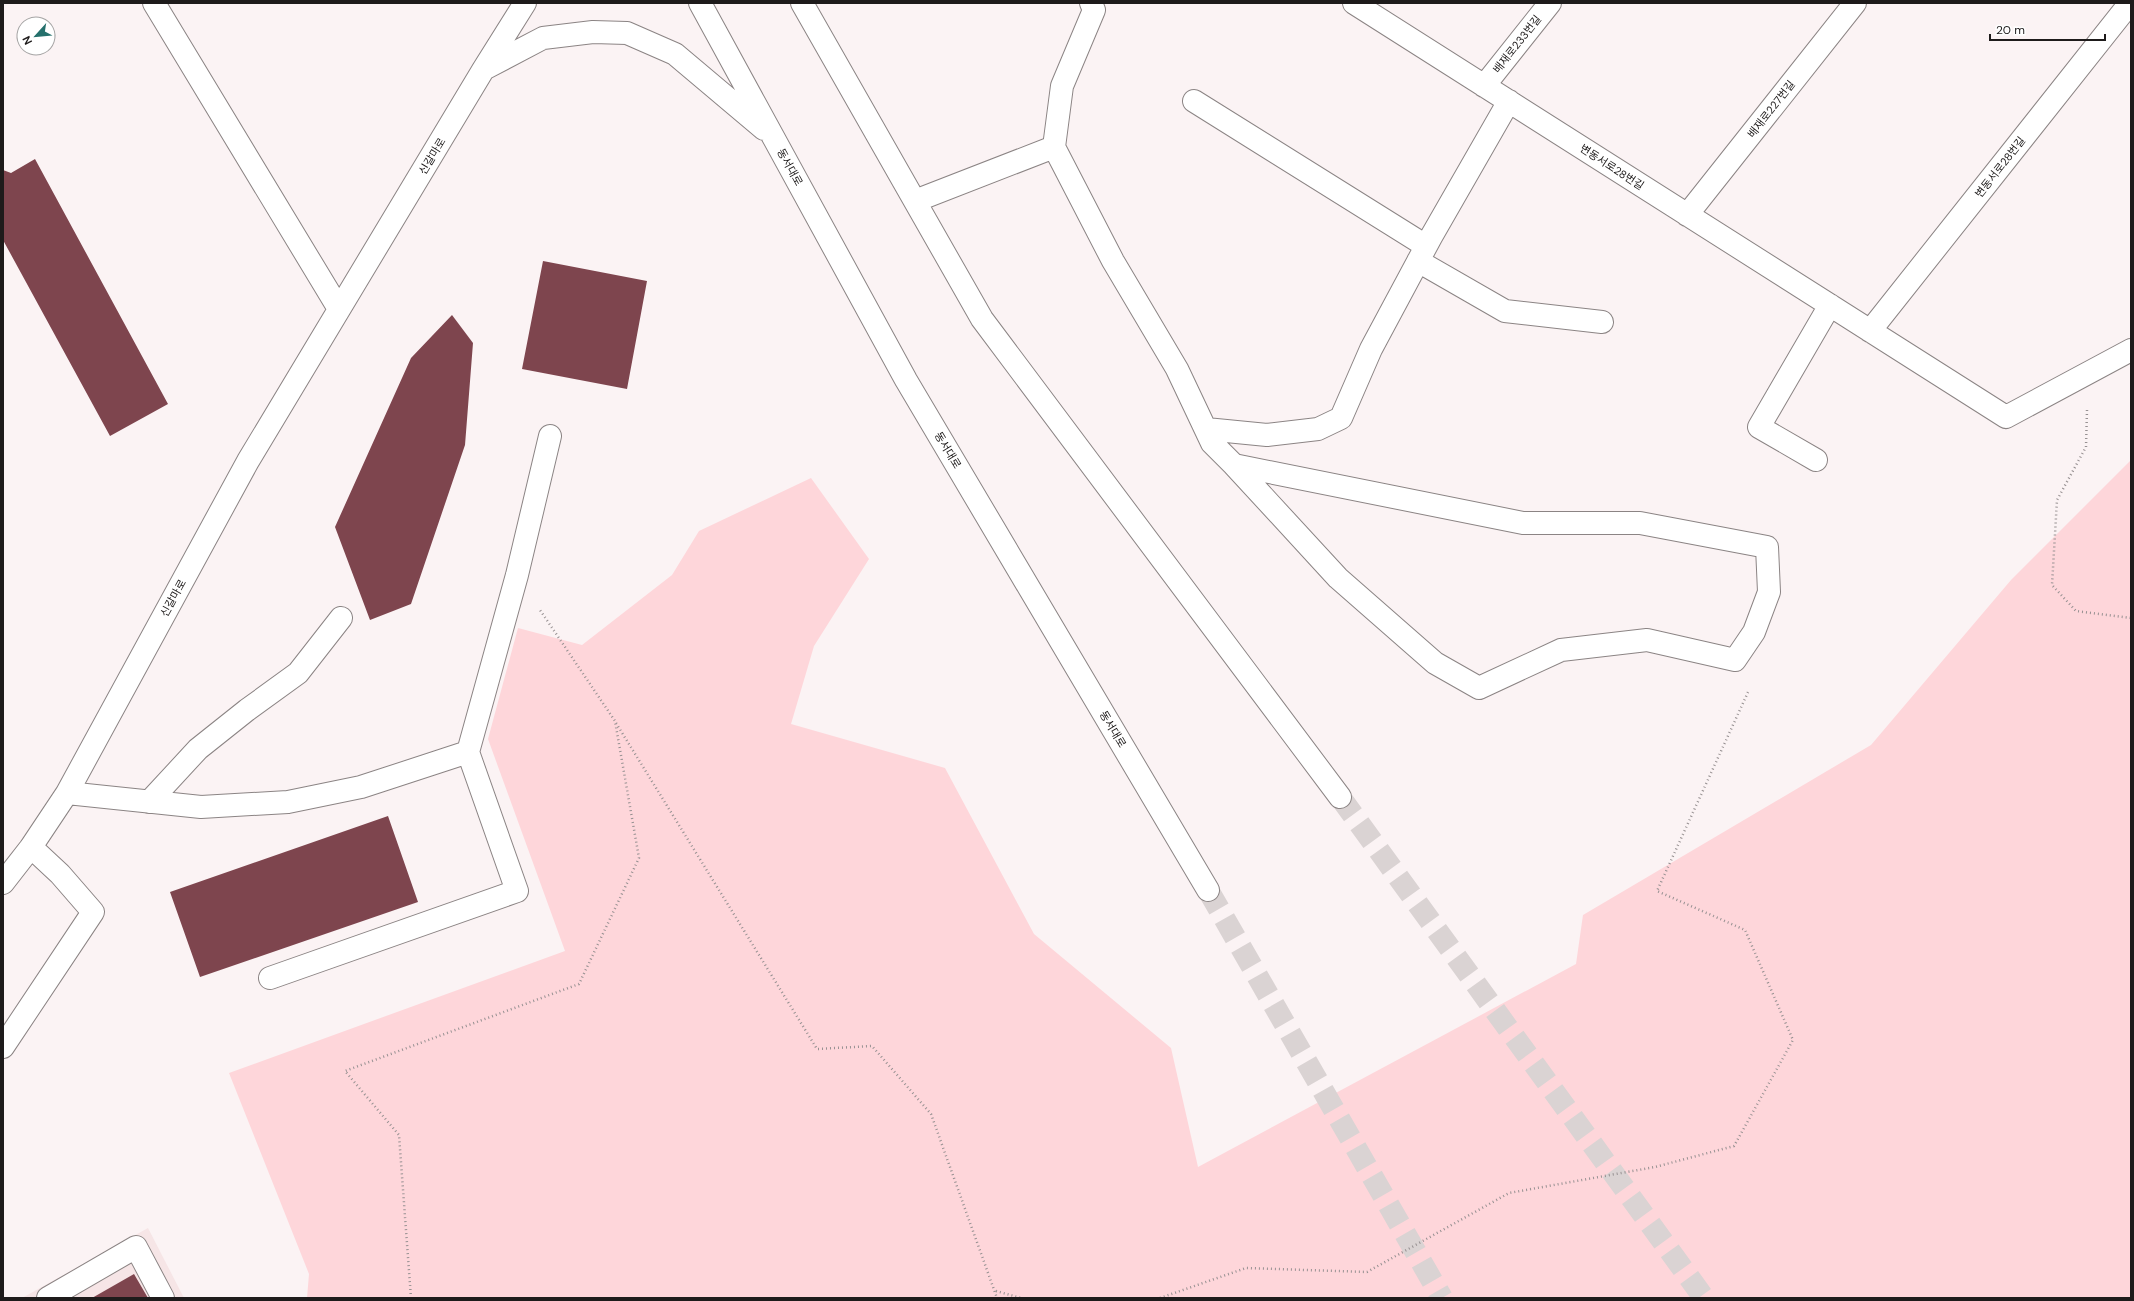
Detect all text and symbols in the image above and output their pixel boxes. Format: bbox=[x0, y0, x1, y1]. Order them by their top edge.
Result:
street label: 배재로233번길 bbox=[1490, 12, 1544, 76]
north arrow bbox=[16, 16, 56, 56]
scale bar bbox=[1990, 16, 2105, 42]
text: 20 m bbox=[1996, 22, 2025, 38]
text: N bbox=[19, 34, 35, 47]
street label: 배재로227번길 bbox=[1744, 78, 1798, 140]
street label: 변동서로28번길 bbox=[1972, 134, 2028, 200]
street label: 신갈마로 bbox=[416, 135, 448, 177]
street label: 변동서로28번길 bbox=[1577, 141, 1647, 193]
street label: 동서대로 bbox=[774, 146, 806, 188]
street label: 동서대로 bbox=[932, 429, 964, 471]
street label: 신갈마로 bbox=[157, 577, 189, 619]
street label: 동서대로 bbox=[1097, 708, 1129, 750]

